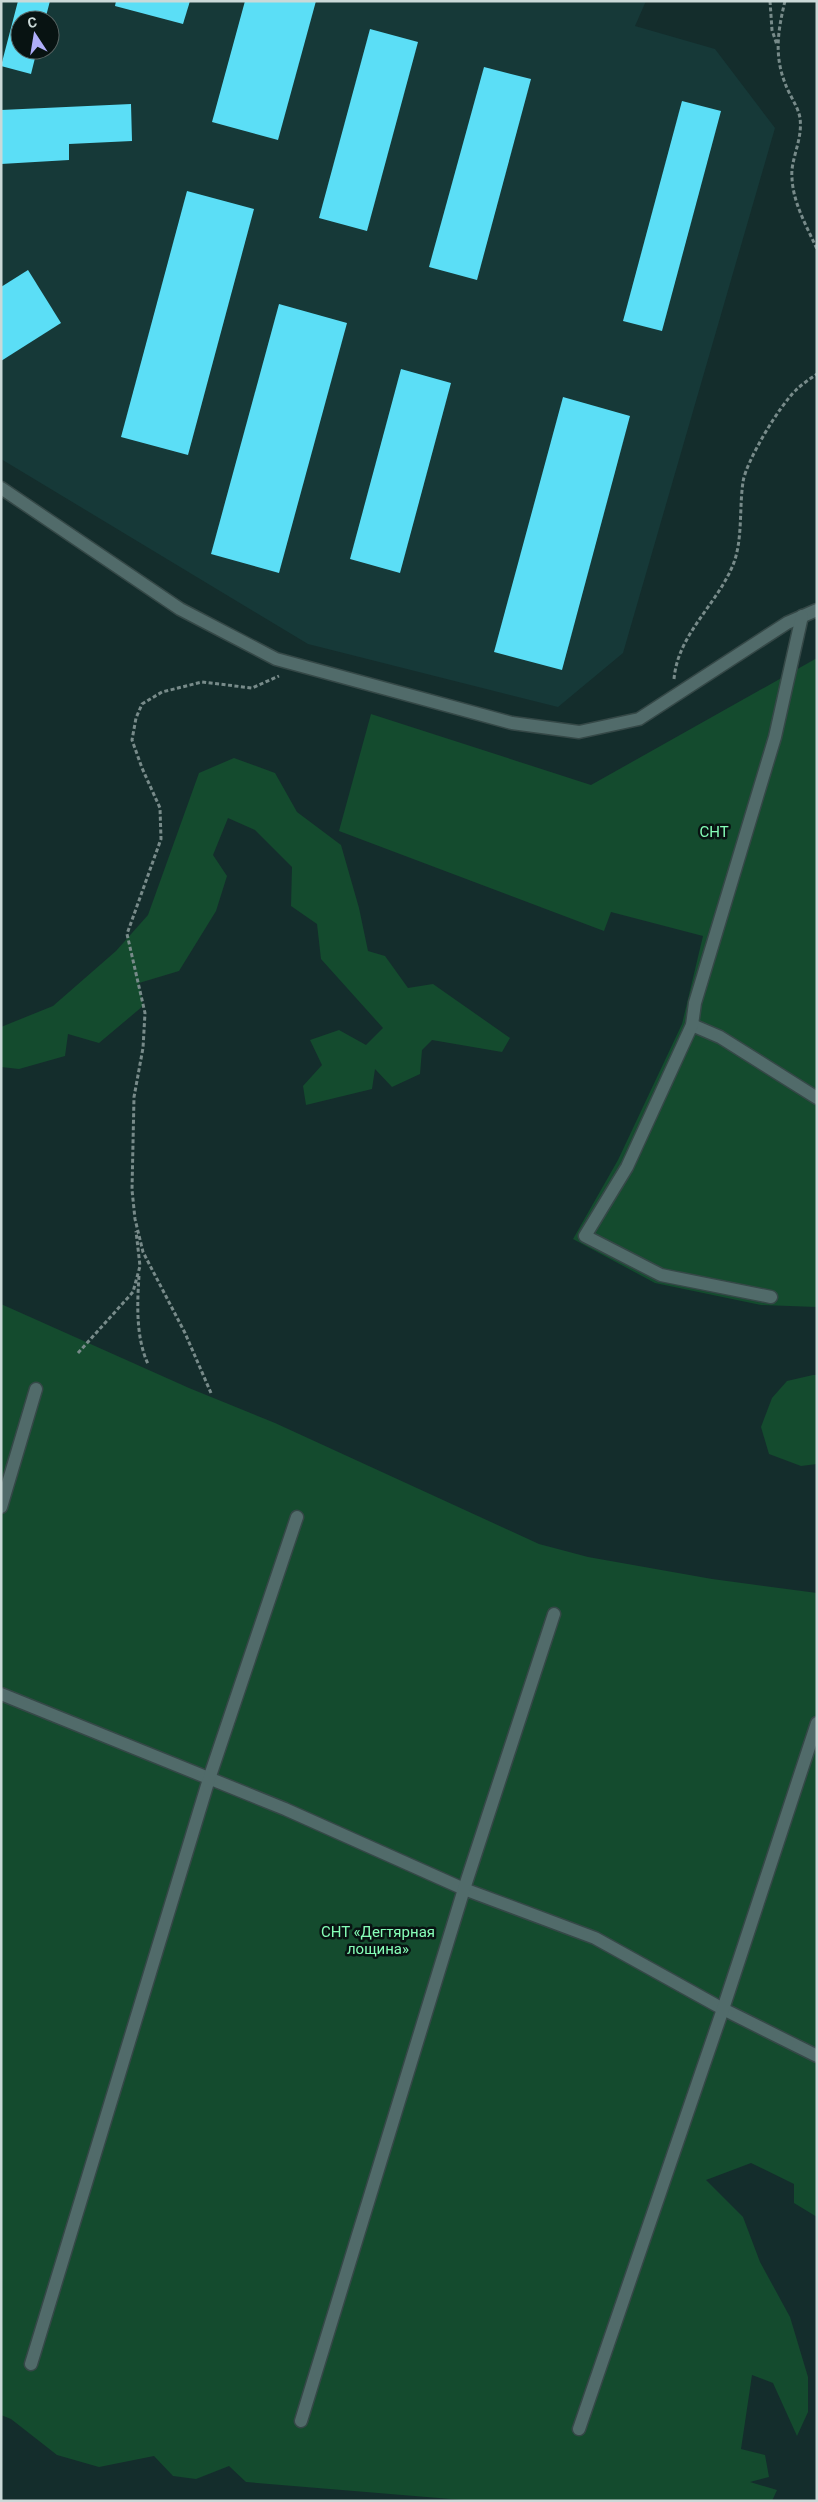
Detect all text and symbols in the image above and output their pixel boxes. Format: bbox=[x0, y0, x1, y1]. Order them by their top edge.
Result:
north arrow bbox=[10, 10, 60, 60]
text: С bbox=[26, 14, 38, 31]
park label: СНТ bbox=[699, 823, 729, 841]
park label: СНТ «Дегтярная лощина» bbox=[321, 1923, 435, 1958]

